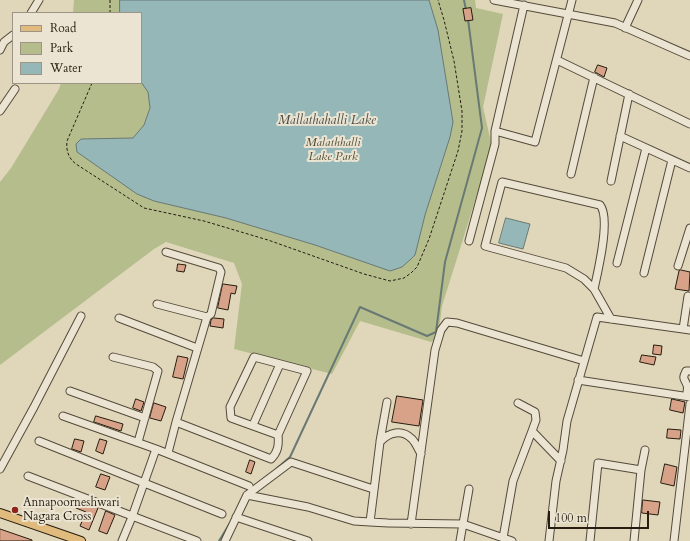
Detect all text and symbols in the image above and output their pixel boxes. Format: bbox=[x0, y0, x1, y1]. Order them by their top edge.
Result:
legend bbox=[12, 12, 142, 84]
text: Road bbox=[50, 20, 76, 36]
text: Park bbox=[50, 40, 73, 56]
text: Water bbox=[50, 60, 82, 76]
water label: Mallathahalli Lake bbox=[278, 113, 376, 129]
park label: Malathhalli Lake Park bbox=[305, 136, 361, 164]
place label: Annapoorneshwari Nagara Cross bbox=[23, 496, 120, 524]
scale bar bbox=[550, 503, 651, 529]
marker: Annapoorneshwari Nagara Cross bbox=[10, 505, 20, 515]
text: 100 m bbox=[555, 510, 587, 526]

